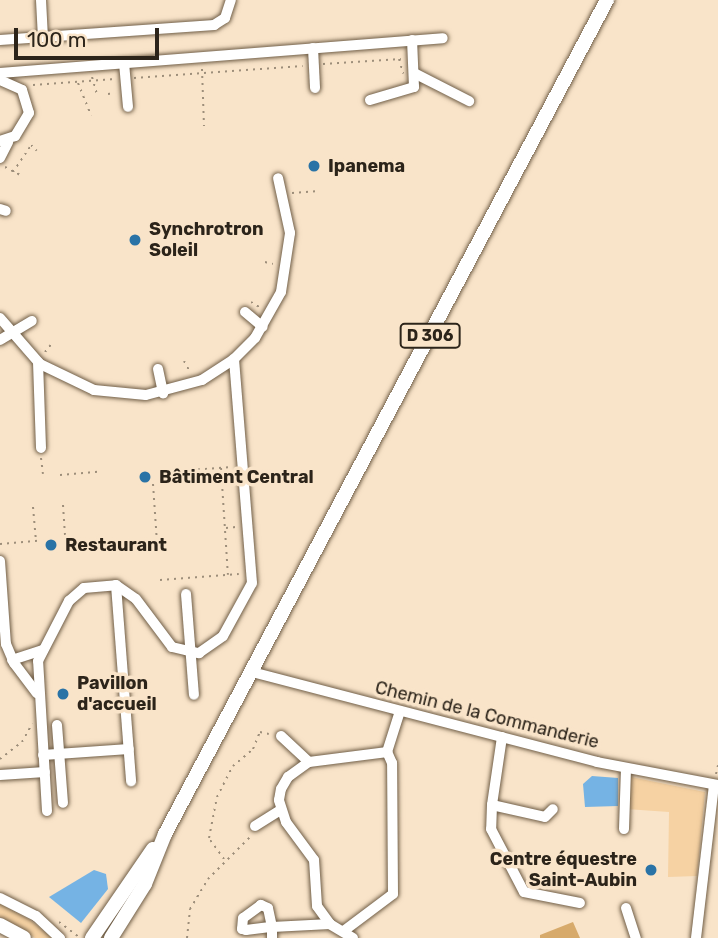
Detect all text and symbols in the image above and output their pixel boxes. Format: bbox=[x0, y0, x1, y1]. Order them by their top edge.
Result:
scale bar bbox=[18, 14, 163, 58]
text: 100 m bbox=[27, 27, 86, 52]
place label: Ipanema bbox=[328, 155, 405, 177]
marker: Ipanema bbox=[306, 158, 322, 174]
place label: Synchrotron Soleil bbox=[149, 219, 264, 262]
marker: Synchrotron Soleil bbox=[127, 232, 143, 248]
road number: D 306 bbox=[398, 324, 462, 348]
place label: Bâtiment Central bbox=[159, 466, 314, 488]
marker: Bâtiment Central bbox=[137, 469, 153, 485]
place label: Restaurant bbox=[65, 534, 167, 556]
marker: Restaurant bbox=[43, 537, 59, 553]
place label: Pavillon d'accueil bbox=[77, 673, 157, 716]
street label: Chemin de la Commanderie bbox=[373, 677, 601, 753]
marker: Pavillon d'accueil bbox=[55, 686, 71, 702]
place label: Centre équestre Saint-Aubin bbox=[490, 849, 637, 892]
marker: Centre équestre Saint-Aubin bbox=[643, 862, 659, 878]

